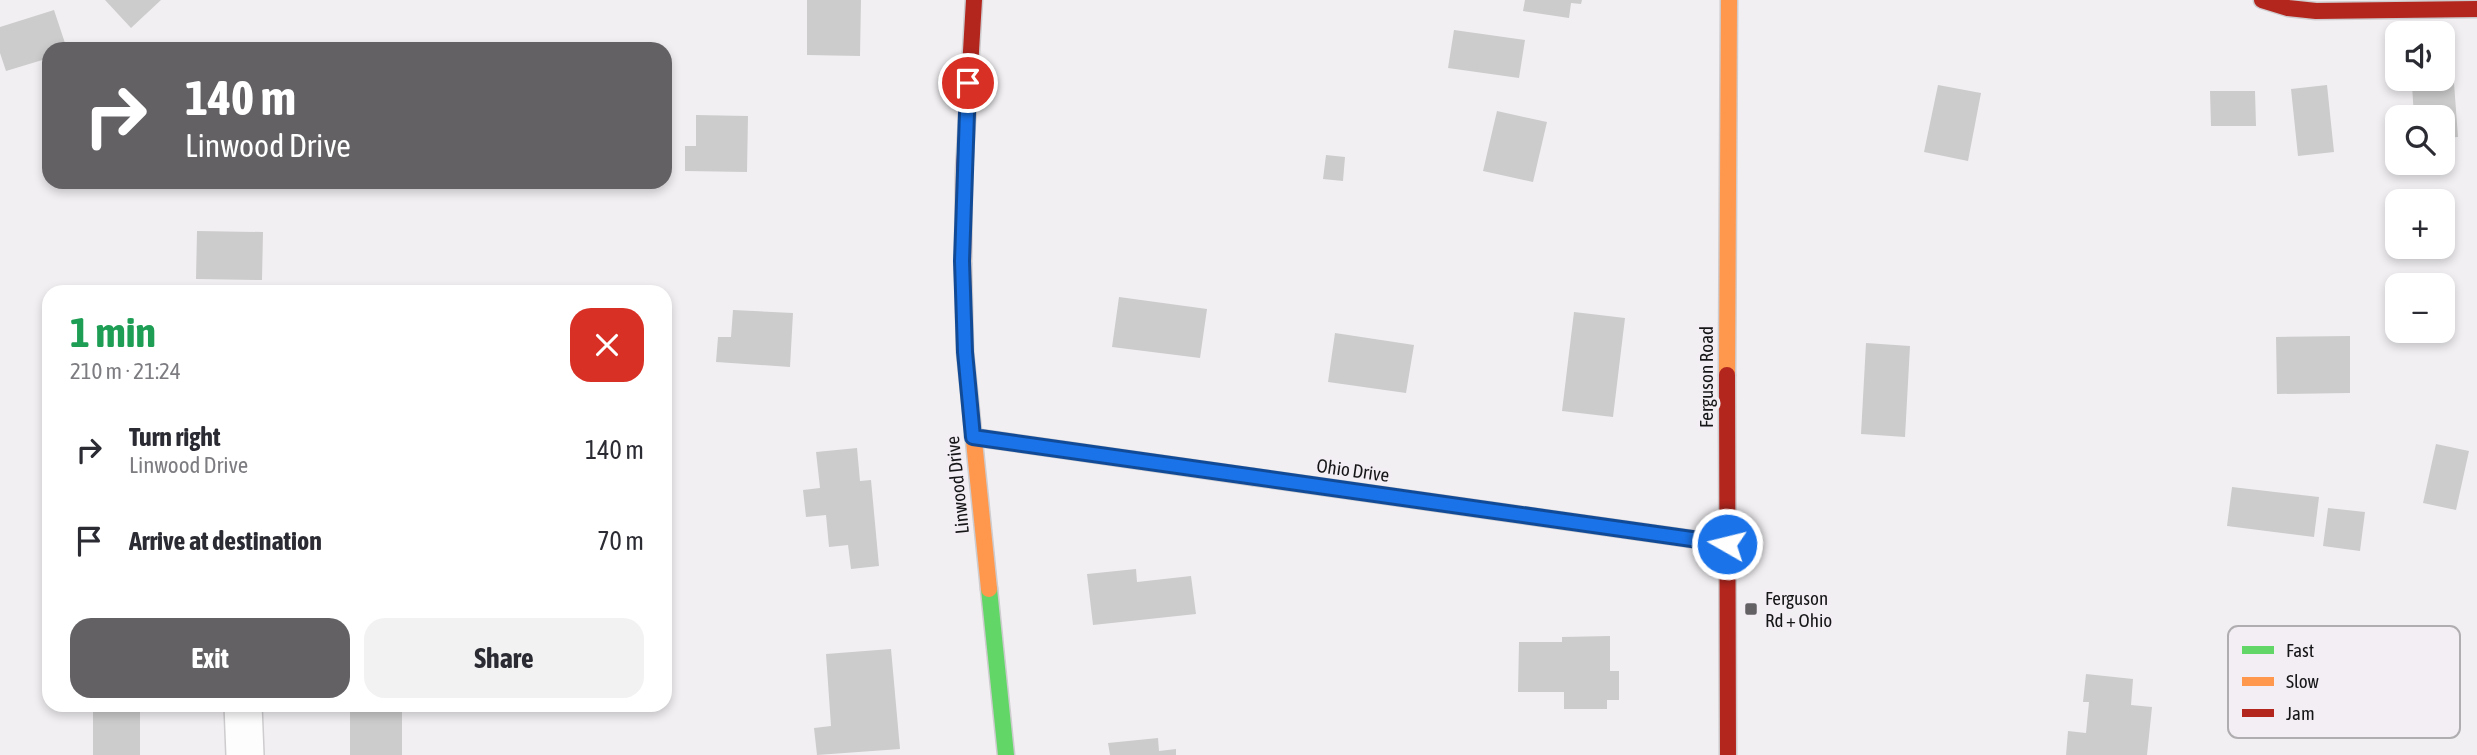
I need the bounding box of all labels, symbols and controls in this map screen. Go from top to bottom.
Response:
map controls [2385,21,2455,343]
button: sound [2385,21,2455,91]
pin [938,53,998,113]
icon: arrive [949,64,987,102]
text: 140 m [185,69,296,125]
icon: right [70,70,161,161]
button: search [2385,105,2455,175]
text: Linwood Drive [185,127,351,164]
button: + [2385,189,2455,259]
button: − [2385,273,2455,343]
text: 1 min [70,308,156,356]
button: close [570,308,644,382]
street label: Ferguson Road [1695,326,1717,428]
text: 210 m · 21:24 [70,358,181,384]
text: Turn right [129,422,220,452]
icon: right [70,431,108,469]
text: 140 m [585,435,644,465]
street label: Linwood Drive [941,435,973,535]
text: Linwood Drive [129,452,248,478]
street label: Ohio Drive [1315,454,1391,486]
position arrow [1690,507,1764,581]
icon: arrive [70,522,108,560]
text: Arrive at destination [129,526,322,556]
text: 70 m [597,526,644,556]
place label: Ferguson Rd + Ohio [1765,587,1832,631]
marker: Ferguson Rd + Ohio [1743,601,1759,617]
button: Exit [70,618,350,698]
button: Share [364,618,644,698]
legend [2228,626,2460,738]
text: Fast [2286,639,2314,661]
text: Slow [2286,670,2320,692]
text: Jam [2286,702,2315,724]

